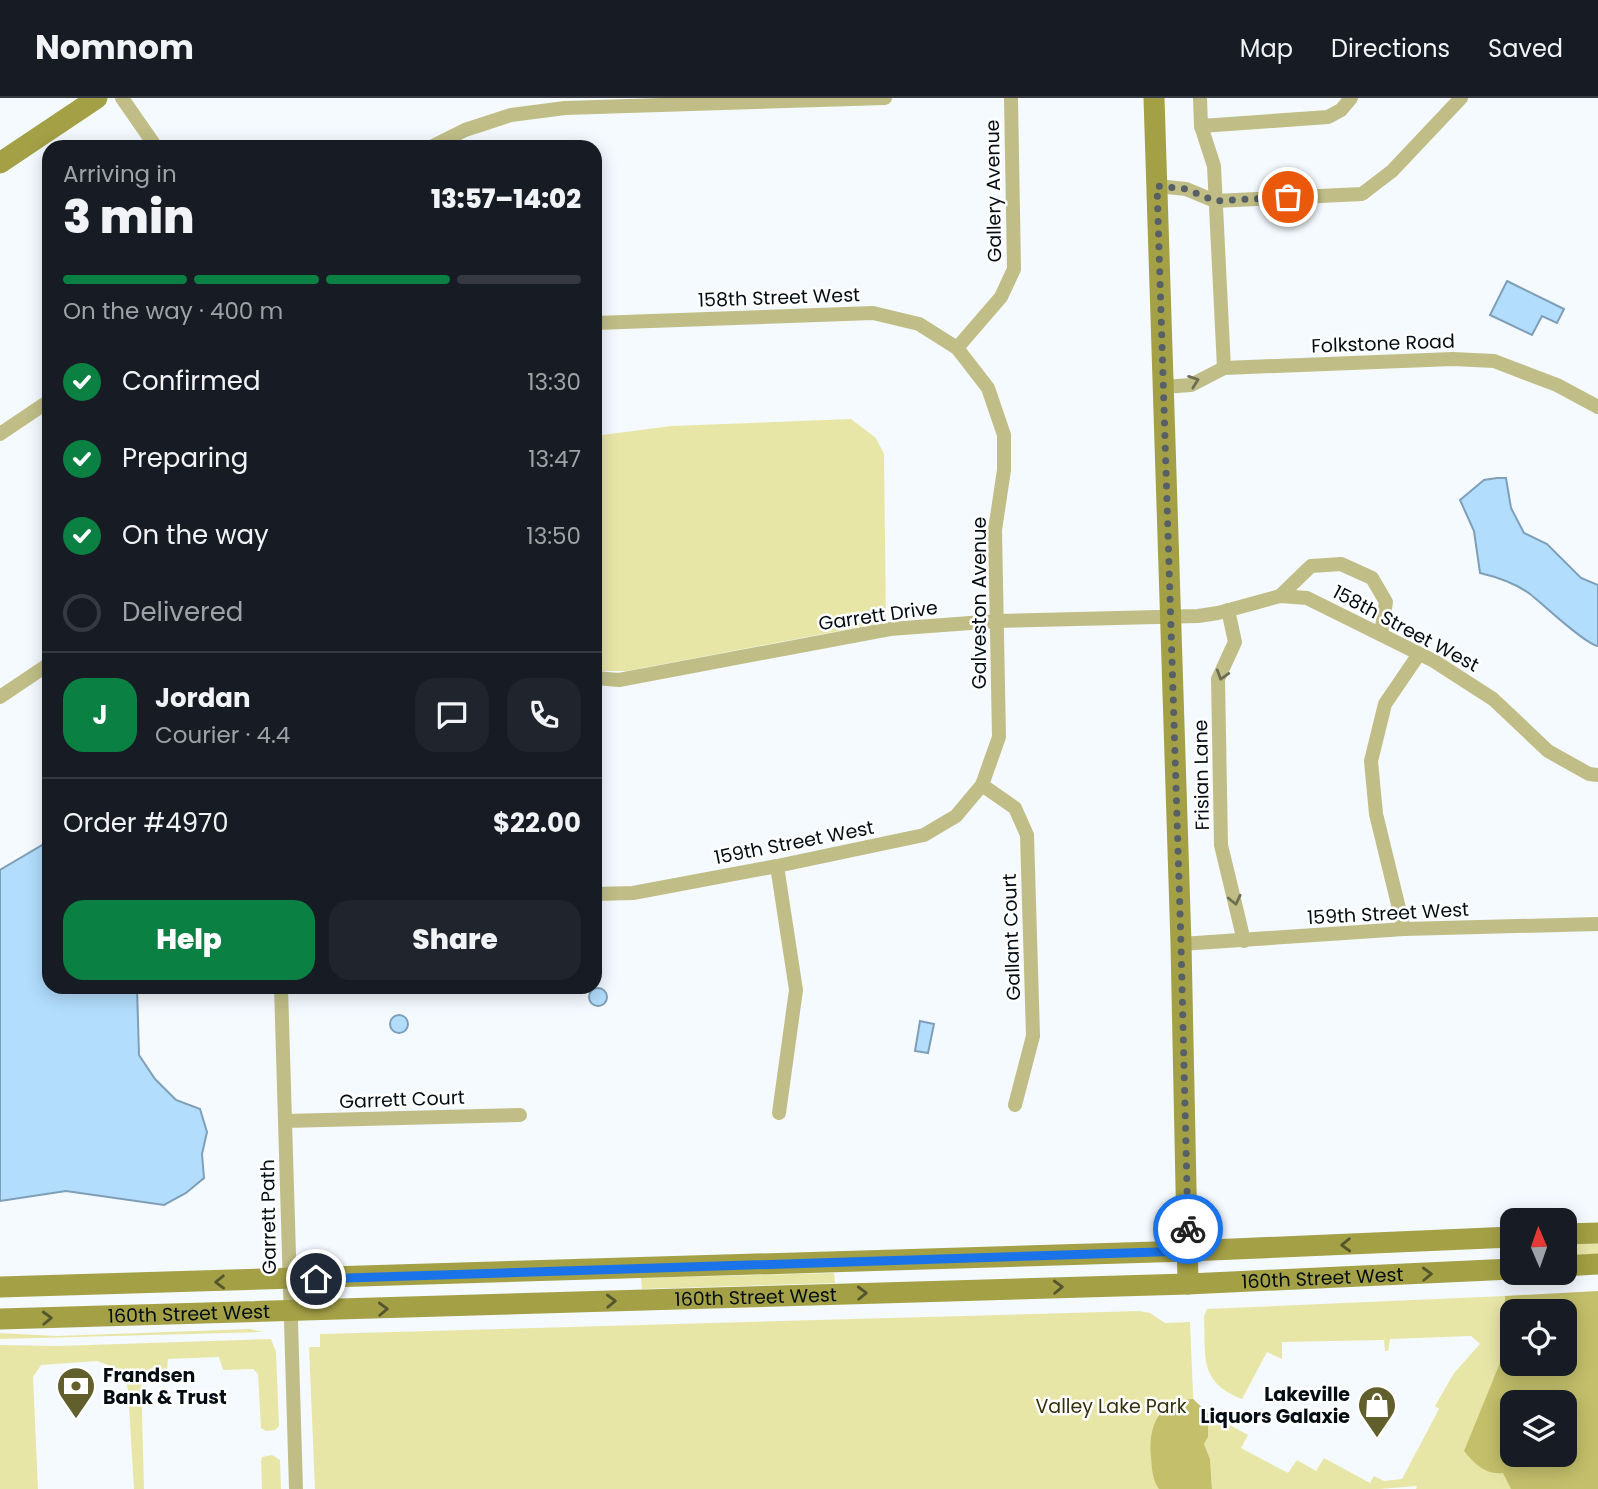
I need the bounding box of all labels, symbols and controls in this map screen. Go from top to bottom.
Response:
text: Nomnom [35,24,194,71]
text: Map [1240,32,1293,65]
text: Directions [1331,32,1450,65]
text: Saved [1488,32,1563,65]
street label: Gallery Avenue [979,119,1008,263]
text: Arriving in [63,158,177,190]
pin [1258,167,1318,227]
icon: bag [1269,178,1307,216]
text: 13:57–14:02 [431,181,581,217]
text: 3 min [63,185,195,249]
street label: 158th Street West [698,281,861,314]
text: On the way · 400 m [63,295,283,327]
street label: Folkstone Road [1311,328,1455,359]
icon: check [63,363,101,401]
text: Confirmed [122,363,260,399]
text: 13:30 [527,366,581,398]
one-way arrow [1188,375,1200,389]
icon: check [63,440,101,478]
text: Preparing [122,440,248,476]
text: 13:47 [528,443,581,475]
icon: check [63,517,101,555]
text: On the way [122,517,269,553]
street label: Galveston Avenue [966,517,993,689]
text: 13:50 [526,520,581,552]
street label: 158th Street West [1328,578,1484,678]
text: Delivered [122,594,243,630]
street label: Garrett Drive [817,594,939,637]
one-way arrow [1215,669,1230,681]
button: chat [415,678,489,752]
button: phone [507,678,581,752]
text: Jordan [155,680,251,716]
text: J [92,697,108,733]
text: Courier · 4.4 [155,719,290,751]
street label: Frisian Lane [1187,719,1216,831]
text: Order #4970 [63,805,229,841]
text: $22.00 [493,805,581,841]
street label: 159th Street West [712,814,876,871]
street label: Gallant Court [996,873,1027,1001]
one-way arrow [1226,894,1241,906]
street label: 159th Street West [1306,896,1470,931]
button: Help [63,900,315,980]
button: Share [329,900,581,980]
street label: Garrett Court [339,1084,465,1115]
street label: Garrett Path [254,1159,283,1275]
courier [1153,1194,1223,1264]
north arrow [1500,1208,1577,1284]
map controls [1500,1208,1577,1467]
icon: bike [1169,1210,1207,1248]
one-way arrow [1340,1238,1351,1253]
pin [286,1249,346,1309]
icon: home [297,1260,335,1298]
street label: 160th Street West [1241,1261,1404,1296]
one-way arrow [1422,1266,1433,1281]
one-way arrow [215,1274,226,1289]
one-way arrow [1053,1280,1064,1295]
street label: 160th Street West [674,1281,837,1313]
one-way arrow [857,1286,868,1301]
one-way arrow [605,1294,616,1309]
street label: 160th Street West [107,1298,270,1330]
button: locate [1500,1299,1577,1376]
one-way arrow [378,1301,389,1316]
one-way arrow [42,1310,53,1326]
place label: Frandsen Bank & Trust [103,1362,227,1411]
bank icon: Frandsen Bank & Trust [55,1365,97,1420]
place label: Lakeville Liquors Galaxie [1200,1381,1350,1430]
shop icon: Lakeville Liquors Galaxie [1356,1384,1398,1439]
button: layers [1500,1390,1577,1467]
park label: Valley Lake Park [1036,1393,1187,1420]

